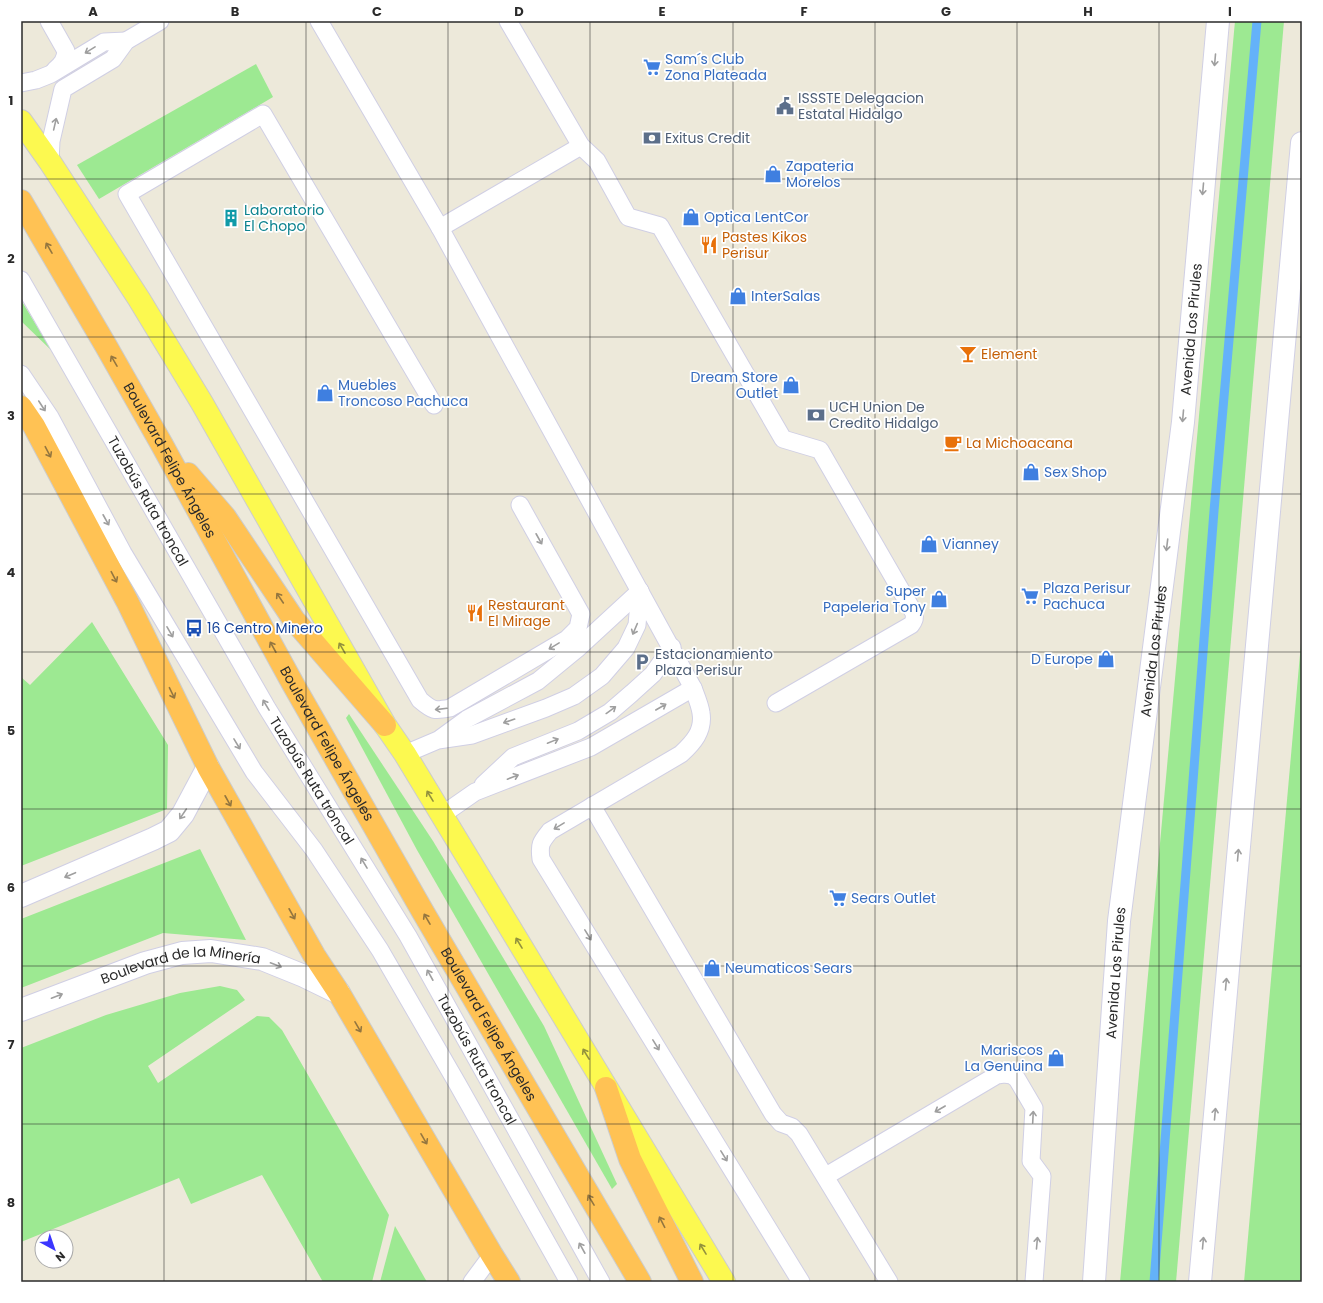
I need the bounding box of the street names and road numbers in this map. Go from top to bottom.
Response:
street label: Avenida Los Pirules [1175,262,1207,396]
street label: Boulevard Felipe Ángeles [119,379,221,542]
street label: Tuzobús Ruta troncal [103,432,193,570]
street label: Avenida Los Pirules [1135,584,1172,718]
street label: Boulevard Felipe Ángeles [275,663,379,825]
street label: Tuzobús Ruta troncal [265,713,359,848]
street label: Avenida Los Pirules [1101,906,1131,1039]
street label: Boulevard de la Minería [98,941,262,989]
street label: Boulevard Felipe Ángeles [436,944,542,1105]
street label: Tuzobús Ruta troncal [432,990,521,1128]

